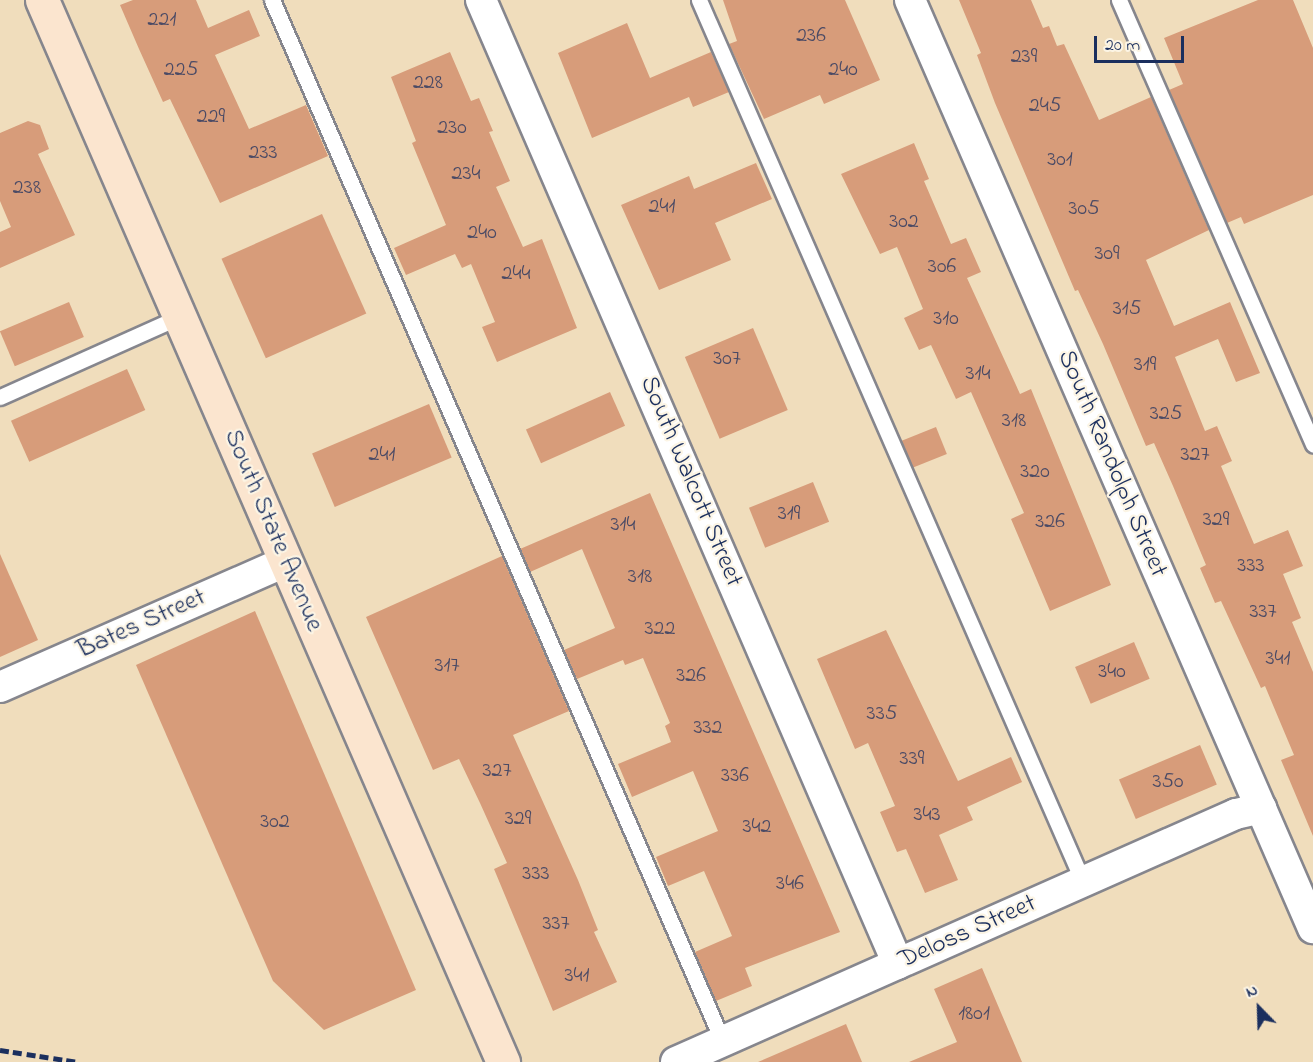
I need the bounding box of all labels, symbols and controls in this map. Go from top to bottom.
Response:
house number: 221 [148,8,176,34]
house number: 236 [796,24,826,50]
scale bar [1097,24,1187,62]
text: 20 m [1105,33,1140,59]
house number: 239 [1011,45,1037,71]
house number: 225 [164,58,198,84]
house number: 240 [828,58,858,84]
house number: 228 [413,71,443,97]
house number: 245 [1029,94,1061,120]
house number: 229 [197,105,225,131]
house number: 230 [437,116,467,142]
house number: 233 [248,141,278,167]
house number: 301 [1047,148,1073,174]
house number: 234 [451,162,481,188]
house number: 238 [13,176,41,202]
house number: 241 [649,195,675,221]
house number: 305 [1068,197,1100,223]
house number: 302 [889,210,919,236]
house number: 240 [467,221,497,247]
house number: 309 [1094,242,1120,268]
house number: 306 [928,255,956,281]
house number: 244 [501,262,531,288]
house number: 315 [1113,297,1141,323]
house number: 310 [933,307,959,333]
street label: South Randolph Street [1049,346,1173,582]
house number: 307 [713,347,741,373]
house number: 319 [1134,353,1156,379]
house number: 314 [965,362,991,388]
street label: South Walcott Street [632,372,748,592]
house number: 325 [1150,402,1182,428]
house number: 318 [1002,409,1026,435]
street label: South State Avenue [215,425,329,637]
house number: 241 [369,443,395,469]
house number: 327 [1180,443,1210,469]
house number: 320 [1020,460,1050,486]
house number: 319 [778,502,800,528]
house number: 329 [1203,508,1229,534]
house number: 326 [1035,510,1065,536]
house number: 314 [610,513,636,539]
house number: 333 [1237,554,1265,580]
house number: 318 [628,565,652,591]
street label: Bates Street [73,583,211,667]
house number: 337 [1249,600,1277,626]
house number: 322 [645,617,675,643]
house number: 341 [1265,647,1291,673]
house number: 317 [434,654,460,680]
house number: 340 [1098,660,1126,686]
house number: 326 [676,664,706,690]
house number: 335 [867,702,897,728]
house number: 332 [693,716,723,742]
house number: 339 [900,747,924,773]
house number: 327 [482,759,512,785]
house number: 336 [721,764,749,790]
house number: 350 [1152,770,1184,796]
house number: 343 [913,803,941,829]
house number: 329 [505,807,531,833]
house number: 302 [260,810,290,836]
house number: 342 [742,815,772,841]
house number: 333 [522,862,550,888]
house number: 346 [776,872,804,898]
street label: Deloss Street [894,889,1042,977]
house number: 337 [542,912,570,938]
house number: 341 [564,964,590,990]
north arrow [1229,978,1289,1038]
text: N [1242,978,1262,1005]
house number: 1801 [958,1002,990,1028]

